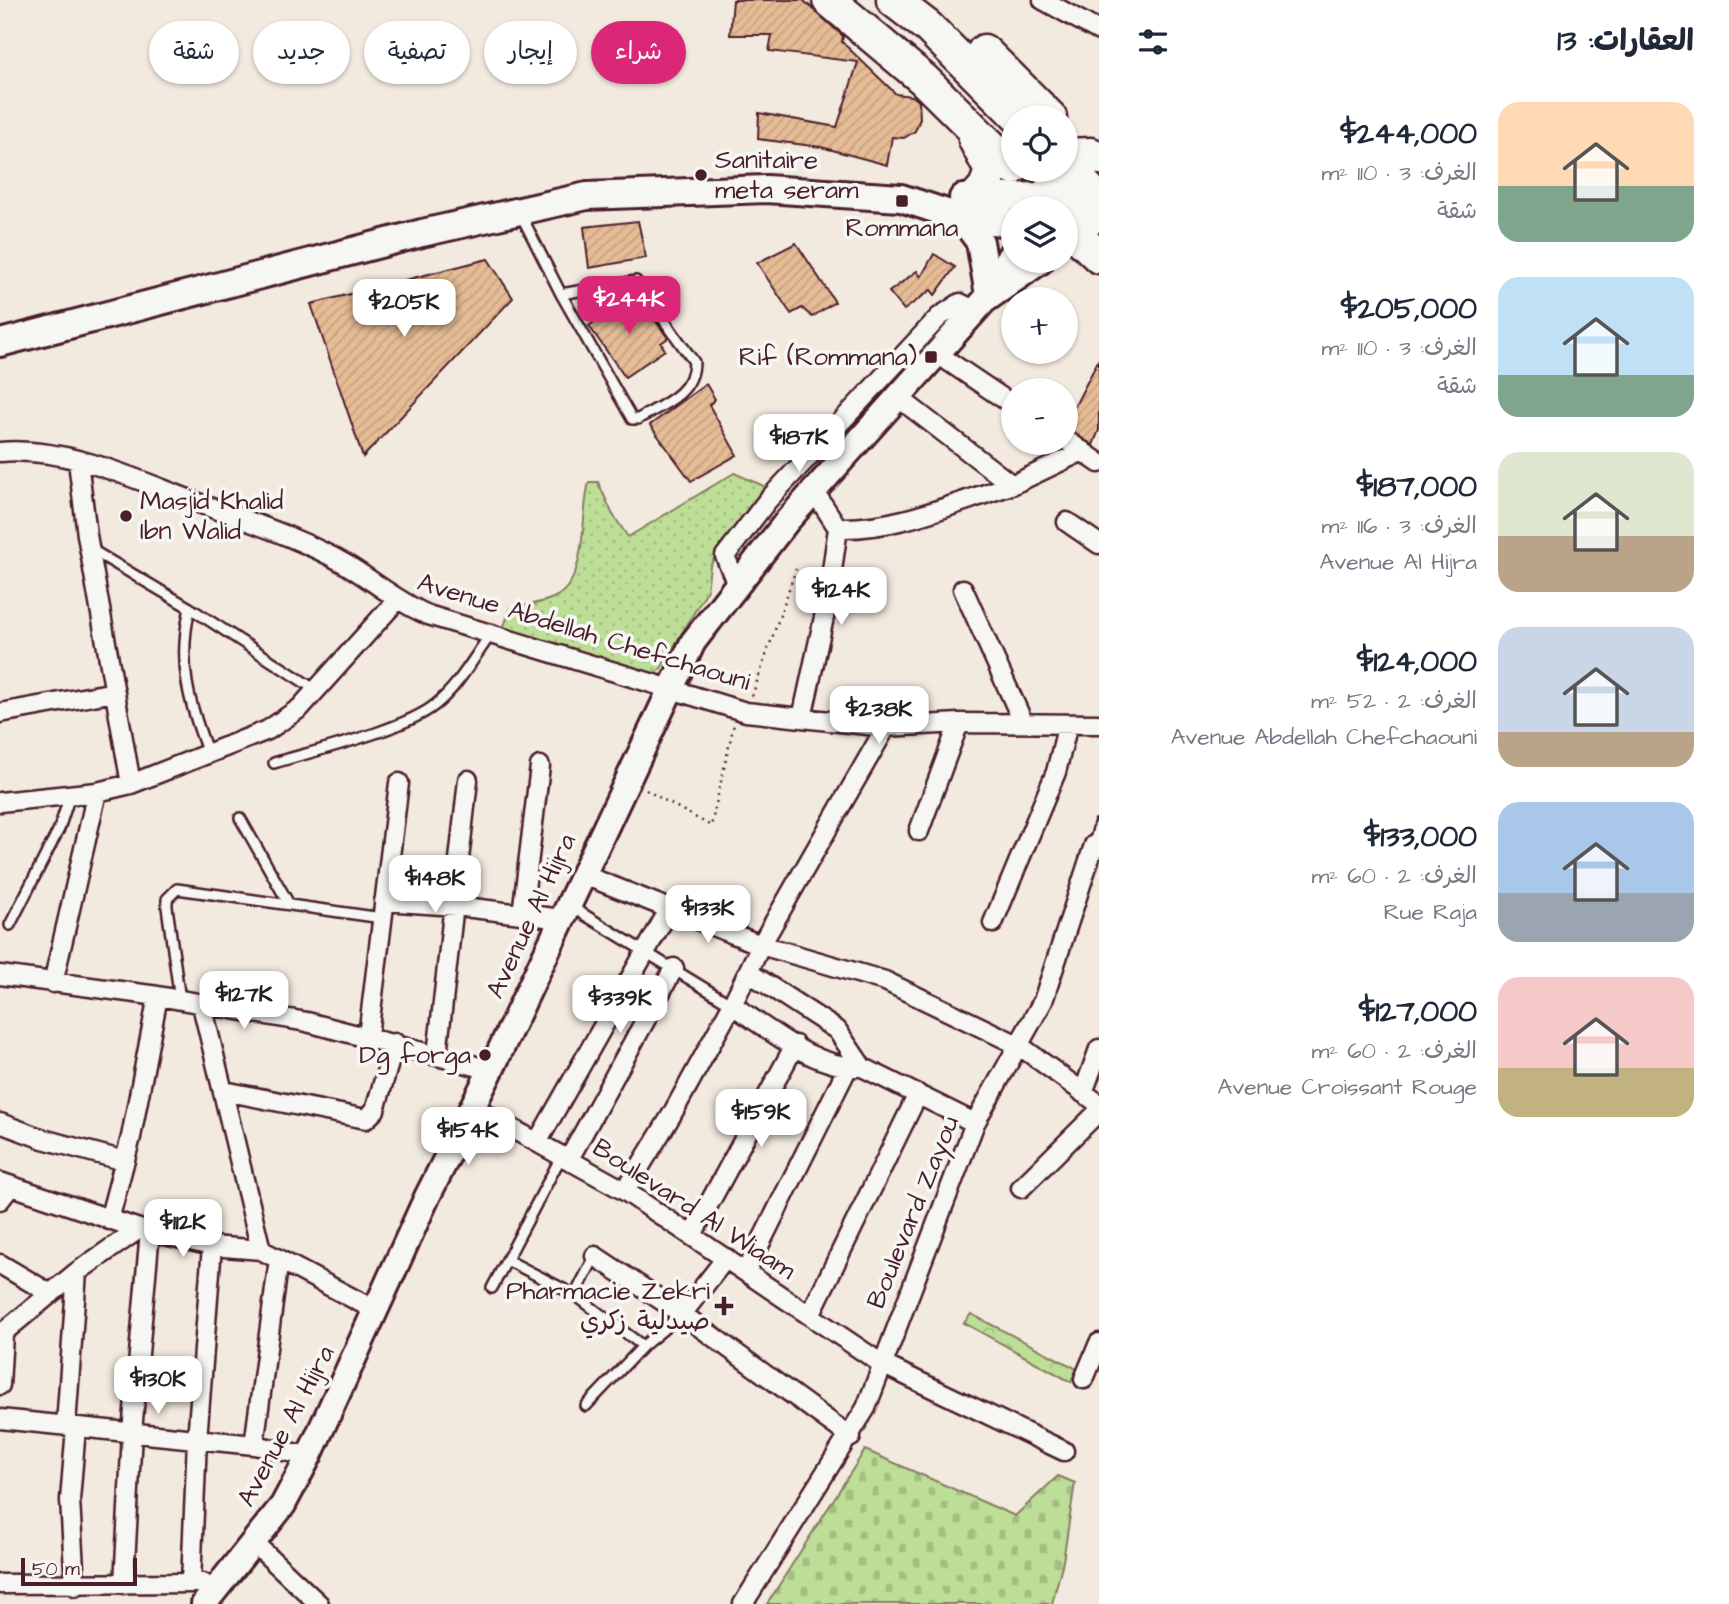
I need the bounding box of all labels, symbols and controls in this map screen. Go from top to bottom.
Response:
text: العقارات: 13 [1557,20,1694,62]
chip: شقة [149,21,239,84]
chip: جديد [253,21,350,84]
chip: تصفية [364,21,470,84]
chip: إيجار [484,21,577,84]
chip: شراء [591,21,686,84]
icon: filters [1134,23,1172,61]
map controls [1001,105,1078,455]
button: locate [1001,105,1078,182]
text: $244,000 [1340,113,1477,155]
icon: home [1554,130,1638,214]
place label: Sanitaire meta seram [715,142,859,208]
text: الغرف: 3 · 110 m² [1321,157,1477,189]
marker: Sanitaire meta seram [693,167,709,183]
marker: Rommana [894,193,910,209]
text: شقة [1437,195,1477,227]
button: layers [1001,196,1078,273]
place label: Rommana [845,210,959,246]
pin: $244K [580,276,678,336]
pin: $205K [355,280,453,339]
text: $244K [593,283,665,315]
text: $205K [369,286,439,318]
button: + [1001,287,1078,364]
text: $205,000 [1341,288,1477,330]
icon: home [1554,305,1638,389]
text: الغرف: 3 · 110 m² [1321,332,1477,364]
place label: Rif (Rommana) [739,339,917,375]
marker: Rif (Rommana) [923,349,939,365]
text: شقة [1437,370,1477,402]
button: − [1001,378,1078,455]
pin: $187K [750,414,848,474]
text: $187K [770,421,828,453]
text: $187,000 [1356,466,1477,508]
icon: home [1554,480,1638,564]
place label: Masjid Khalid Ibn Walid [140,483,283,549]
marker: Masjid Khalid Ibn Walid [118,508,134,524]
text: الغرف: 3 · 116 m² [1321,510,1477,542]
text: Avenue Al Hijra [1320,546,1477,578]
street label: Avenue Abdellah Chefchaouni [413,564,755,700]
pin: $124K [792,568,890,627]
text: $124K [812,574,870,606]
text: $124,000 [1357,641,1477,683]
icon: home [1554,655,1638,739]
text: الغرف: 2 · 52 m² [1311,685,1477,717]
pin: $238K [830,686,928,746]
text: $238K [846,693,912,725]
text: Avenue Abdellah Chefchaouni [1171,721,1477,753]
text: $133,000 [1364,816,1477,858]
street label: Avenue Al Hijra [477,828,585,1004]
icon: home [1554,830,1638,914]
pin: $148K [386,856,484,915]
text: الغرف: 2 · 60 m² [1311,860,1477,892]
text: $148K [405,862,465,894]
pin: $133K [659,886,757,945]
text: $133K [681,892,735,924]
text: Rue Raja [1383,896,1477,928]
pin: $127K [195,972,293,1031]
pin: $339K [571,976,669,1035]
text: $127K [216,978,272,1010]
text: $339K [588,982,652,1014]
text: $127,000 [1359,991,1477,1033]
icon: home [1554,1005,1638,1089]
text: الغرف: 2 · 60 m² [1311,1035,1477,1067]
place label: Dg forga [359,1037,471,1075]
marker: Dg forga [477,1047,493,1063]
text: Avenue Croissant Rouge [1218,1071,1477,1103]
pin: $159K [712,1090,810,1149]
text: $159K [731,1096,791,1128]
pin: $154K [419,1108,517,1167]
street label: Boulevard Zayou [858,1110,970,1315]
text: $154K [437,1114,499,1146]
street label: Boulevard Al Wiaam [585,1130,803,1289]
pin: $112K [134,1200,232,1259]
text: $112K [160,1206,206,1238]
place label: Pharmacie Zekri صيدلية زكري [506,1273,710,1339]
marker: Pharmacie Zekri صيدلية زكري [716,1298,732,1314]
street label: Avenue Al Hijra [228,1339,344,1513]
pin: $130K [109,1356,207,1416]
text: $130K [130,1363,186,1395]
scale bar [21,1555,136,1587]
text: 50 m [32,1556,80,1583]

